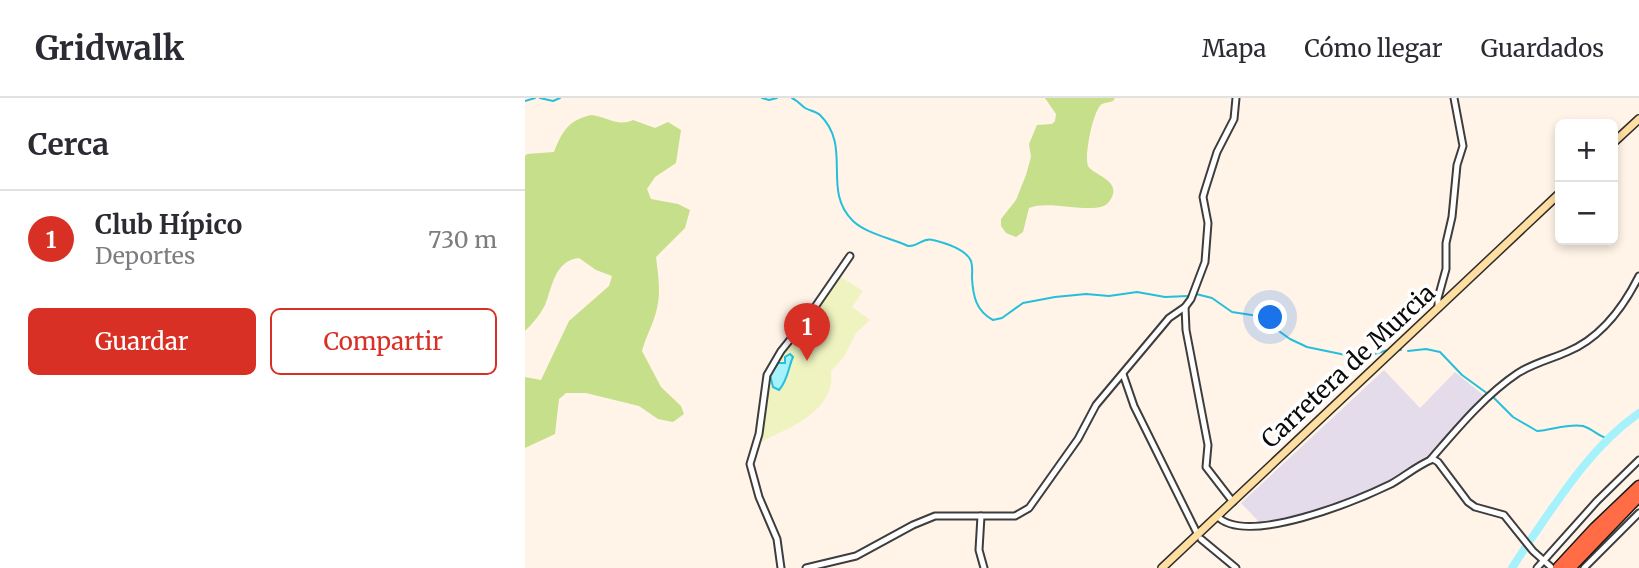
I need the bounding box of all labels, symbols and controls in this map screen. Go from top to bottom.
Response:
text: Gridwalk [35,28,184,69]
text: Mapa [1202,33,1266,64]
text: Cómo llegar [1304,33,1443,64]
text: Guardados [1481,33,1604,64]
map controls [1555,119,1618,245]
button: + [1555,119,1618,182]
text: Cerca [28,125,109,163]
button: − [1555,182,1618,245]
text: Club Hípico [95,208,242,241]
text: 1 [46,225,56,254]
text: 730 m [428,225,497,254]
text: Deportes [95,241,195,270]
street label: Carretera de Murcia [1255,277,1442,455]
your location [1253,300,1287,334]
pin: 1 [784,303,830,361]
button: Guardar [28,308,256,375]
button: Compartir [270,308,497,375]

